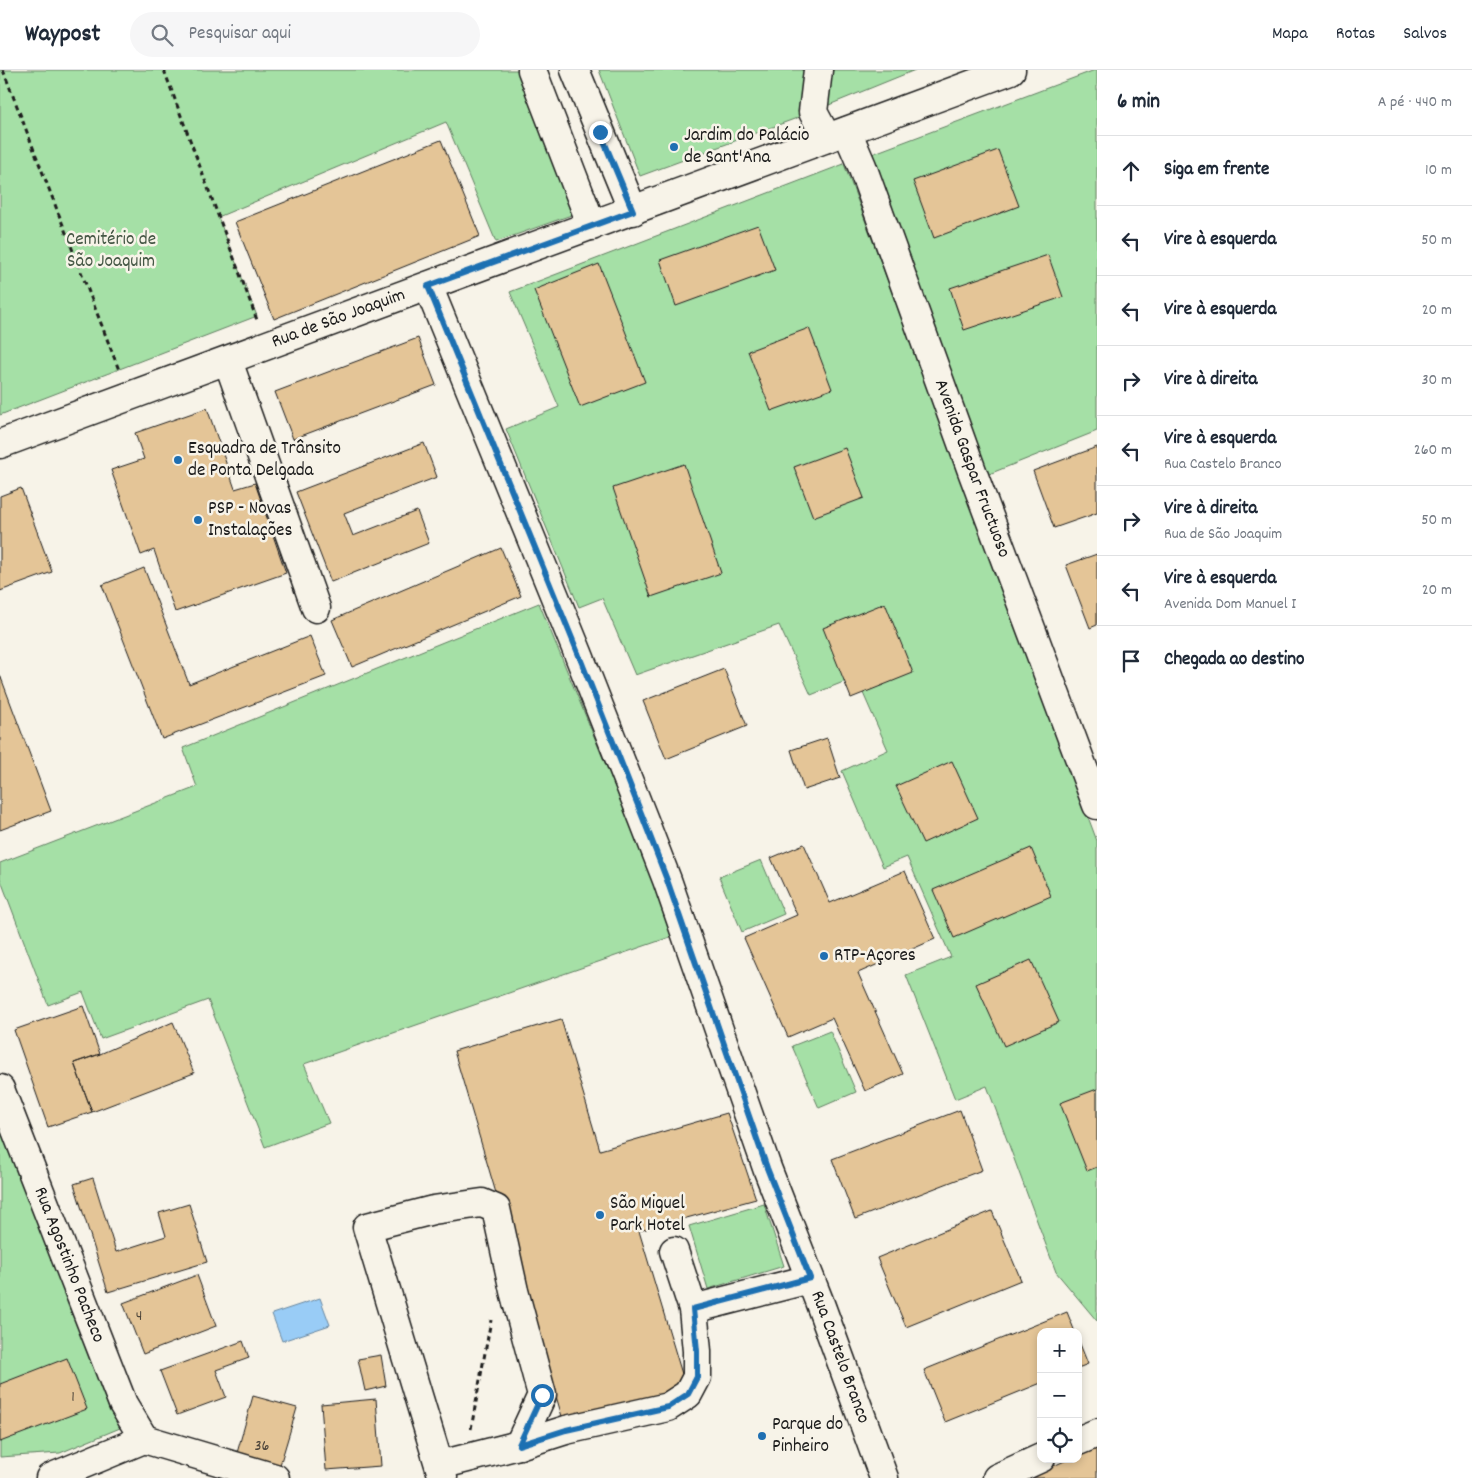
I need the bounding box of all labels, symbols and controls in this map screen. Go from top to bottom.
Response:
search box [130,12,480,57]
text: Waypost [25,18,100,52]
icon: search [148,21,176,49]
text: Pesquisar aqui [188,21,291,48]
text: Mapa [1272,22,1308,47]
text: Rotas [1336,22,1375,47]
text: Salvos [1403,22,1447,47]
text: 6 min [1117,88,1160,118]
text: A pé · 440 m [1378,91,1452,114]
route end [589,121,612,144]
place label: Jardim do Palácio de Sant'Ana [684,123,810,172]
marker: Jardim do Palácio de Sant'Ana [668,141,680,153]
icon: ahead [1117,157,1145,185]
text: Siga em frente [1164,157,1269,184]
text: 10 m [1425,159,1452,182]
park label: Cemitério de São Joaquim [66,227,156,276]
icon: left [1117,227,1145,255]
text: Vire à esquerda [1164,227,1276,254]
text: 50 m [1421,229,1452,252]
street label: Rua de São Joaquim [268,282,409,356]
icon: left [1117,297,1145,325]
text: Vire à esquerda [1164,297,1276,324]
text: 20 m [1422,299,1452,322]
icon: right [1117,367,1145,395]
text: Vire à direita [1164,367,1257,394]
text: 30 m [1422,369,1452,392]
street label: Avenida Gaspar Fructuoso [927,376,1017,562]
text: Vire à esquerda [1164,426,1276,453]
place label: Esquadra de Trânsito de Ponta Delgada [188,436,341,485]
icon: left [1117,437,1145,465]
text: 260 m [1414,439,1452,462]
text: Rua Castelo Branco [1164,453,1282,476]
marker: Esquadra de Trânsito de Ponta Delgada [172,454,184,466]
place label: PSP - Novas Instalações [208,496,292,545]
text: Vire à direita [1164,496,1257,523]
icon: right [1117,507,1145,535]
text: 50 m [1421,509,1452,532]
marker: PSP - Novas Instalações [192,514,204,526]
text: Rua de São Joaquim [1164,523,1282,546]
text: Vire à esquerda [1164,566,1276,593]
icon: left [1117,577,1145,605]
text: 20 m [1422,579,1452,602]
text: Avenida Dom Manuel I [1164,593,1296,616]
icon: arrive [1117,647,1145,675]
text: Chegada ao destino [1164,647,1305,674]
place label: RTP-Açores [834,943,916,970]
marker: RTP-Açores [818,950,830,962]
street label: Rua Agostinho Pacheco [26,1183,111,1347]
place label: São Miguel Park Hotel [610,1191,685,1240]
marker: São Miguel Park Hotel [594,1209,606,1221]
street label: Rua Castelo Branco [803,1287,876,1428]
house number: 4 [136,1305,142,1328]
map controls [1037,1328,1082,1463]
button: + [1037,1328,1082,1373]
button: − [1037,1373,1082,1418]
route start [531,1384,554,1407]
house number: 1 [71,1386,75,1409]
place label: Parque do Pinheiro [772,1412,843,1461]
button: locate [1037,1418,1082,1463]
marker: Parque do Pinheiro [756,1430,768,1442]
house number: 36 [255,1435,270,1458]

